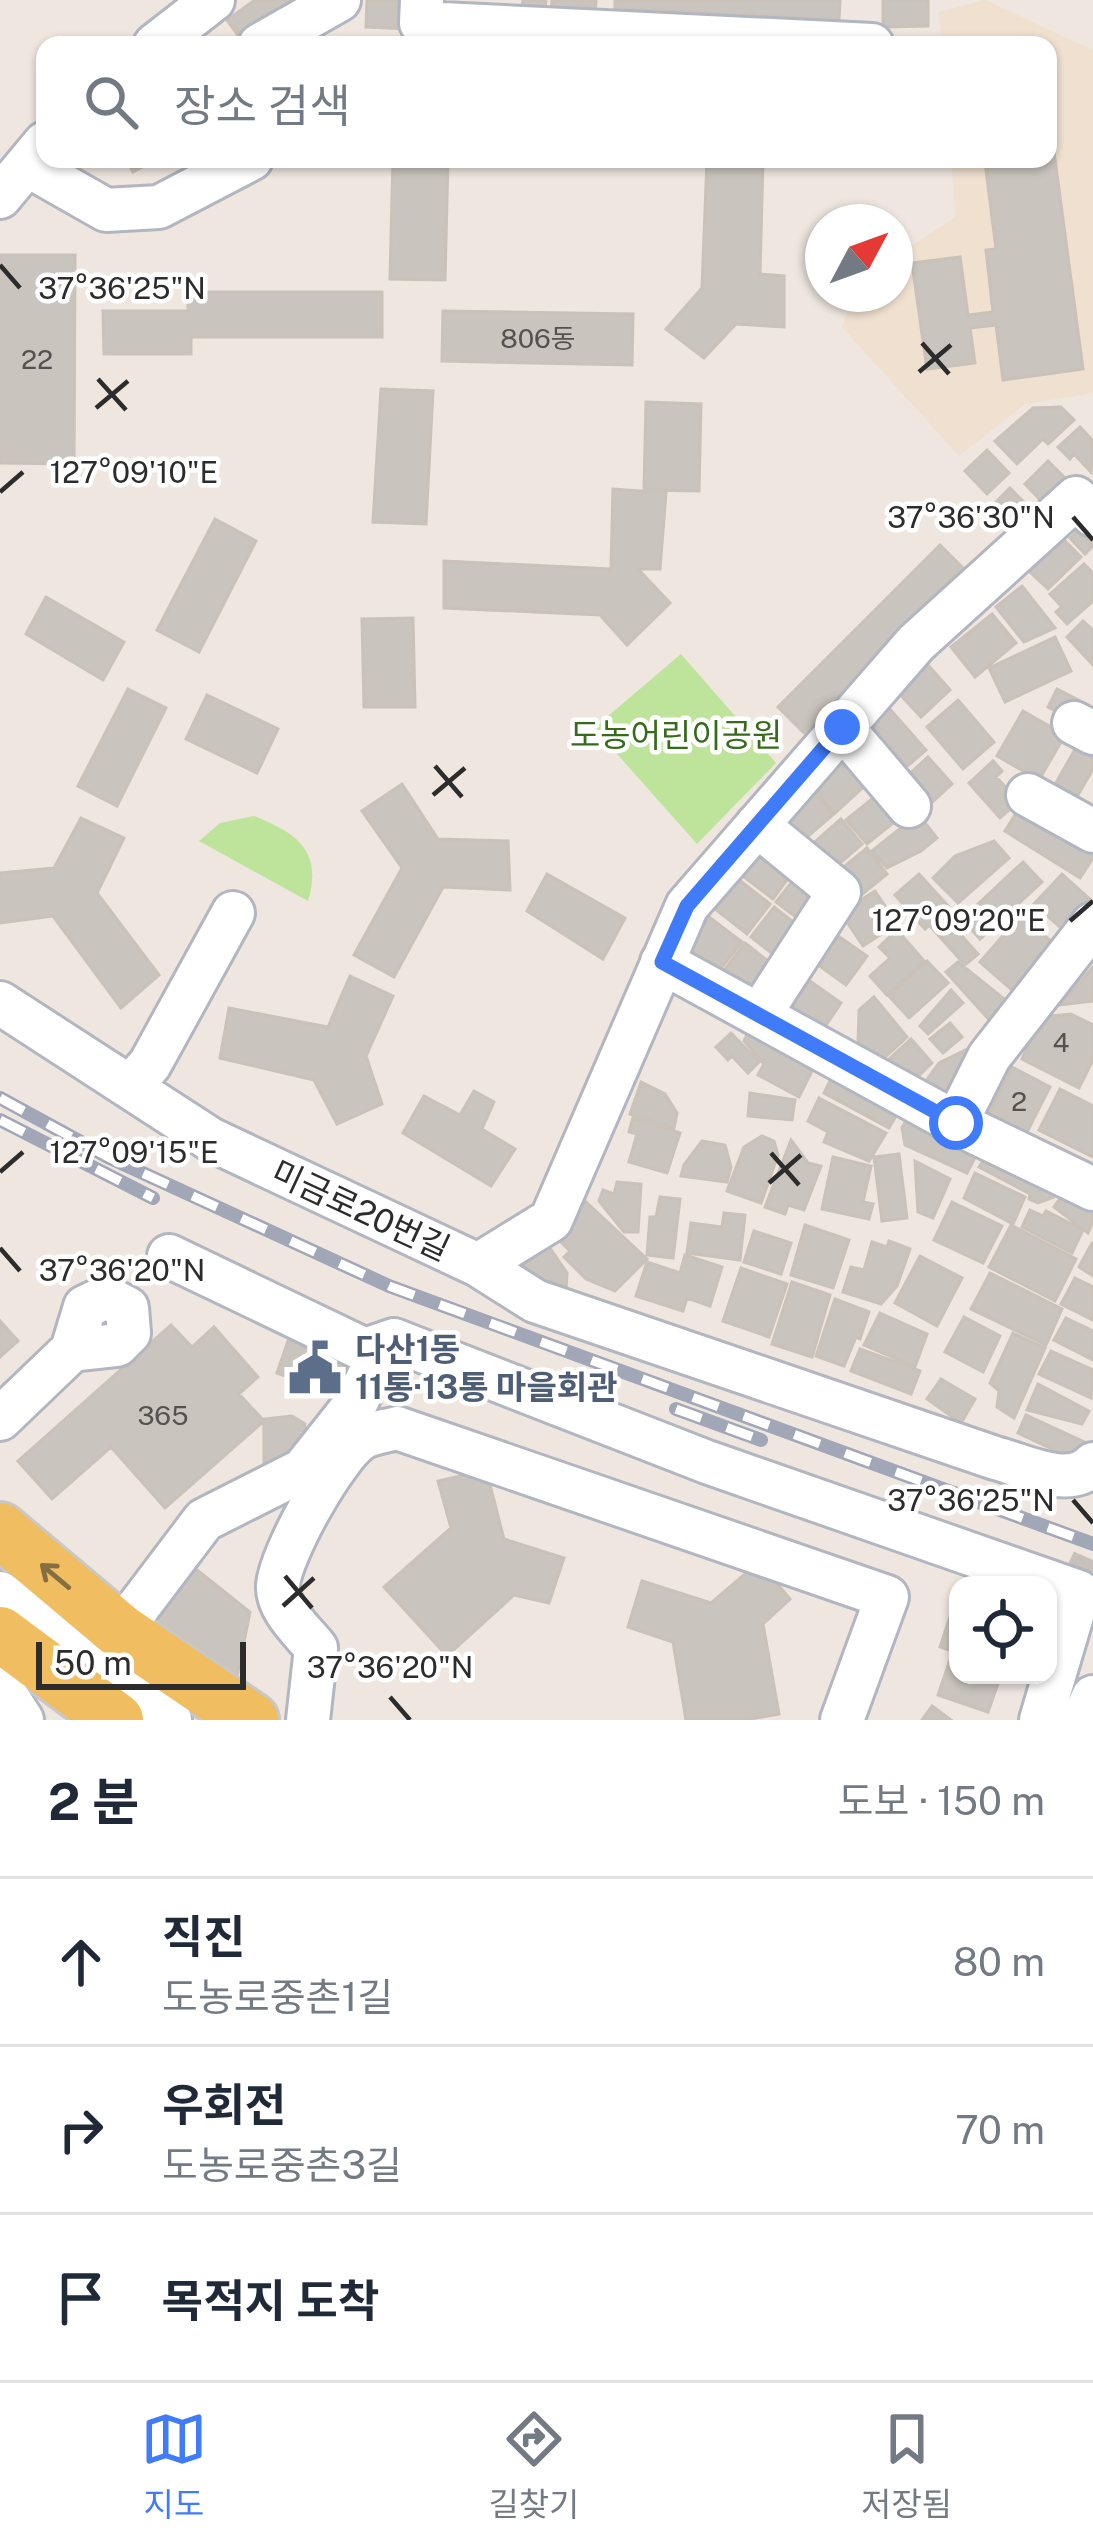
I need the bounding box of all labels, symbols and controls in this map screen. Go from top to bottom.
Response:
search box [36,36,1057,168]
icon: search [78,69,144,135]
text: 장소 검색 [174,79,351,132]
north arrow [805,204,913,312]
text: 37°36'25"N [38,270,206,306]
house number: 806동 [500,322,576,354]
house number: 22 [21,343,53,375]
text: 127°09'10"E [50,454,218,490]
text: 37°36'30"N [887,499,1055,535]
route end [815,700,869,754]
park label: 도농어린이공원 [570,716,782,754]
text: 127°09'20"E [872,902,1046,938]
house number: 4 [1053,1026,1070,1058]
house number: 2 [1011,1085,1027,1117]
route start [929,1096,983,1150]
text: 127°09'15"E [49,1134,219,1170]
street label: 미금로20번길 [266,1152,456,1268]
text: 37°36'20"N [39,1252,205,1288]
place label: 다산1동 11통·13통 마을회관 [355,1330,617,1406]
public building icon: 다산1동 11통·13통 마을회관 [286,1339,344,1397]
house number: 365 [138,1399,188,1431]
text: 37°36'25"N [887,1482,1055,1518]
one-way arrow [40,1563,71,1591]
map controls [949,1576,1057,1684]
button: locate [949,1576,1057,1684]
scale bar [36,1636,246,1689]
text: 50 m [54,1644,132,1682]
text: 37°36'20"N [307,1649,473,1685]
text: 2 분 [48,1772,139,1831]
text: 도보 · 150 m [838,1778,1045,1824]
text: 직진 [162,1910,245,1963]
icon: ahead [48,1929,114,1995]
text: 80 m [953,1939,1045,1985]
text: 도농로중촌1길 [162,1974,393,2020]
text: 우회전 [162,2078,286,2131]
icon: right [48,2097,114,2163]
text: 70 m [955,2107,1045,2153]
text: 도농로중촌3길 [162,2142,402,2188]
icon: arrive [48,2265,114,2331]
text: 목적지 도착 [162,2274,379,2327]
tab: 지도 [141,2406,207,2526]
tab: 길찾기 [488,2406,579,2526]
tab: 저장됨 [861,2406,952,2526]

